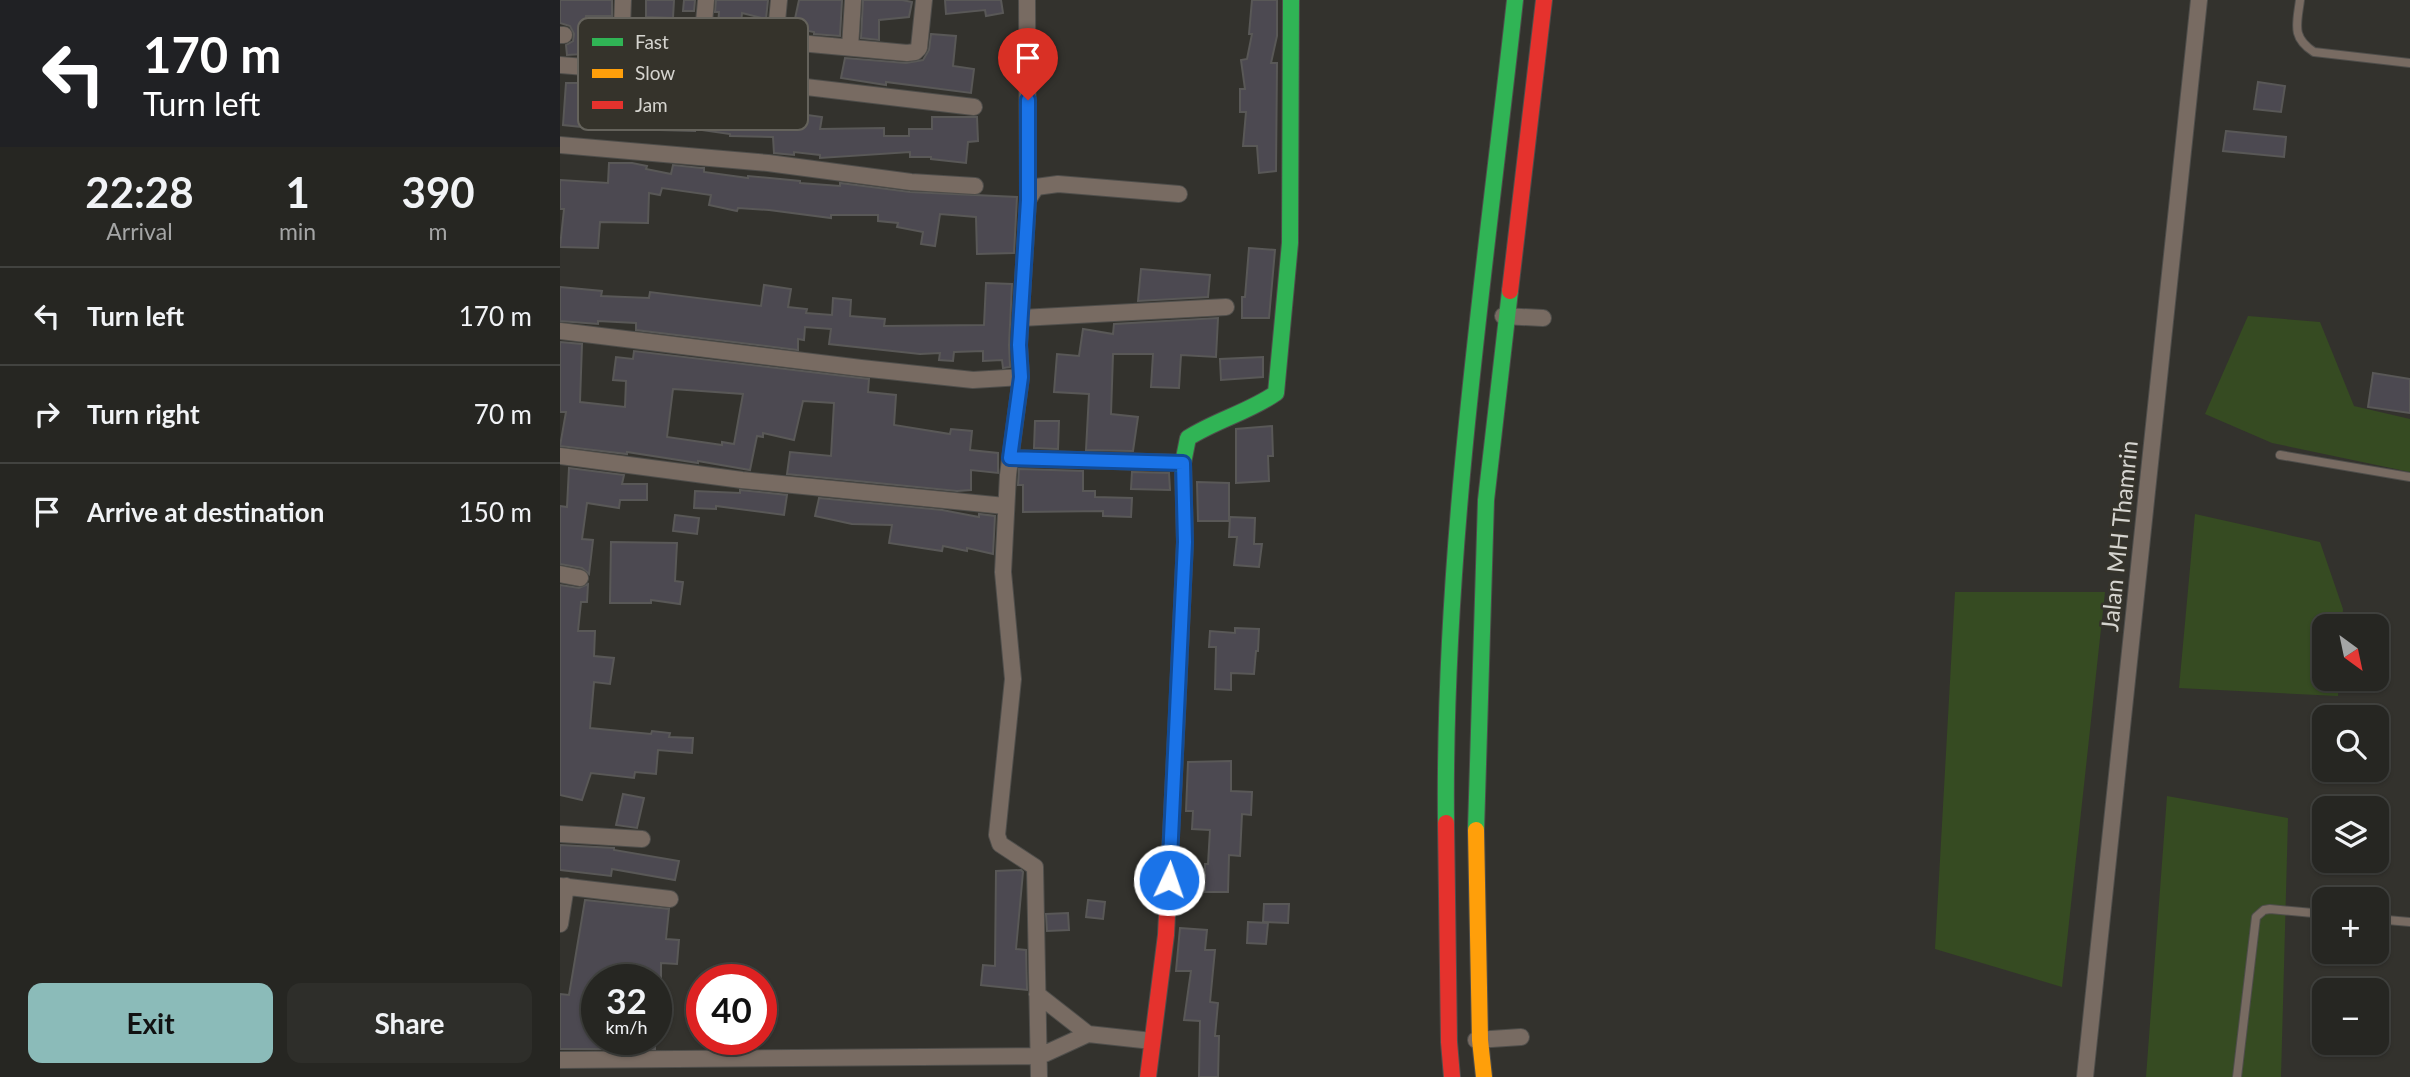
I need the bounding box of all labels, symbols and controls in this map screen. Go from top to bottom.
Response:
legend [578,18,808,130]
text: 170 m [143,25,281,83]
icon: left [28,28,119,119]
pin [998,28,1058,100]
text: Fast [635,30,669,53]
icon: arrive [1009,39,1047,77]
text: Slow [635,61,675,84]
text: Turn left [143,84,260,123]
text: Jam [635,93,668,116]
text: 22:28 [85,167,194,217]
text: 1 [285,167,310,217]
text: 390 [402,167,475,217]
text: Arrival [106,217,173,245]
text: min [279,217,316,245]
text: m [429,217,448,245]
icon: left [28,297,66,335]
text: Turn left [87,300,184,332]
text: 170 m [459,300,532,332]
icon: right [28,395,66,433]
text: Turn right [87,398,200,430]
text: 70 m [474,398,532,430]
street label: Jalan MH Thamrin [2094,439,2143,633]
icon: arrive [28,493,66,531]
text: Arrive at destination [87,496,324,528]
text: 150 m [459,496,532,528]
north arrow [2312,614,2389,691]
map controls [2312,614,2389,1055]
button: search [2312,705,2389,782]
button: layers [2312,796,2389,873]
position arrow [1132,843,1206,917]
button: + [2312,887,2389,964]
speed limit sign: 40 [686,964,777,1055]
button: − [2312,978,2389,1055]
text: 32 [606,979,647,1021]
button: Exit [28,983,273,1063]
button: Share [287,983,532,1063]
text: km/h [605,1016,648,1038]

